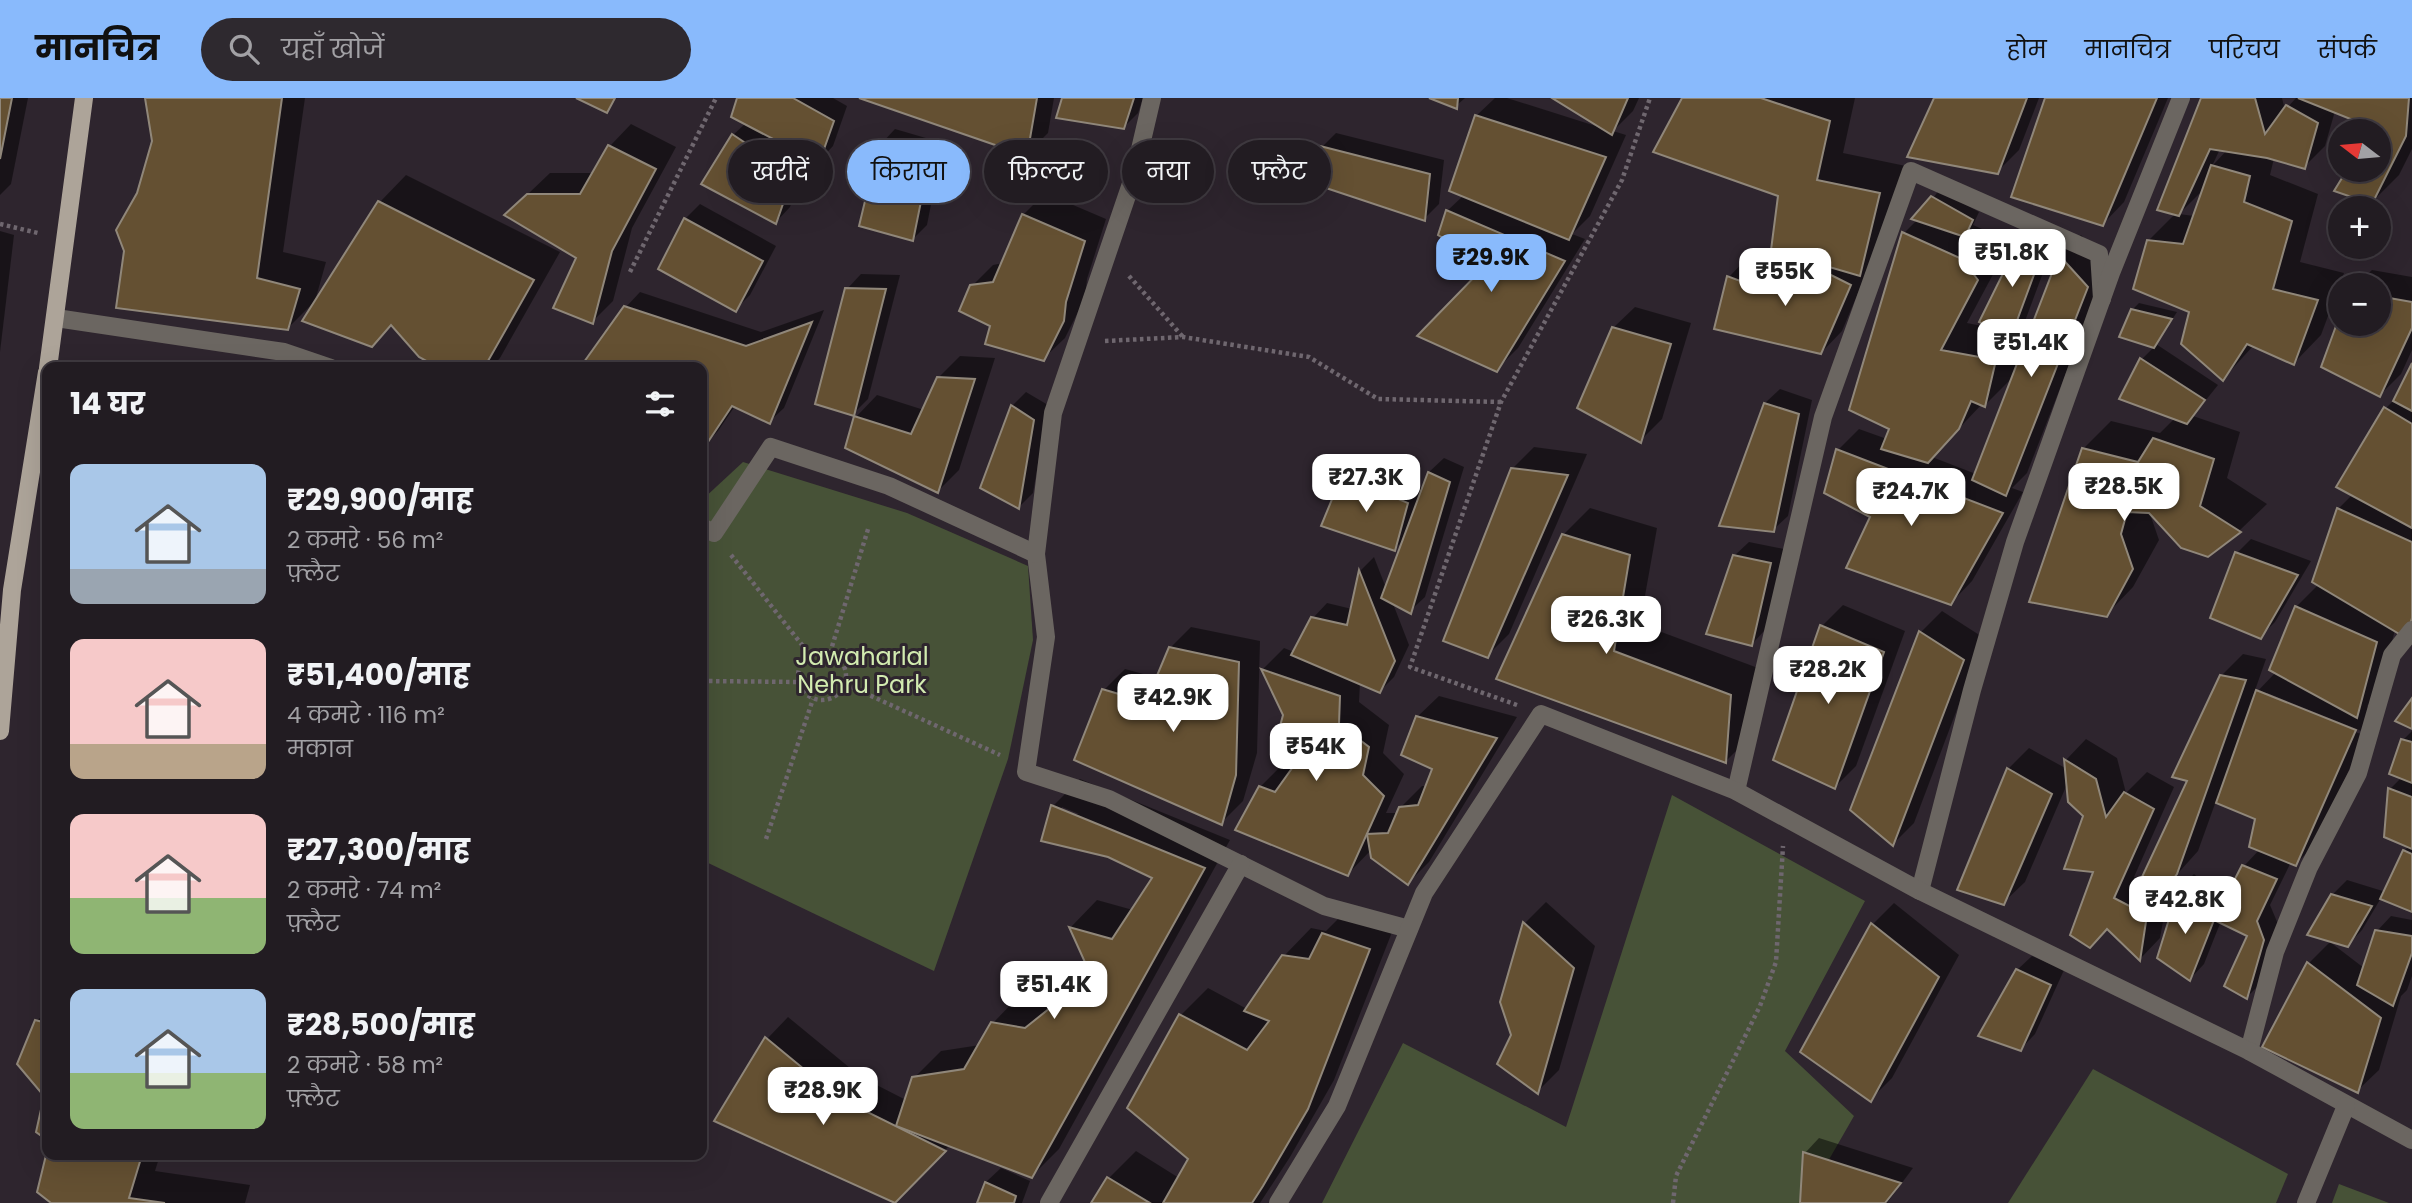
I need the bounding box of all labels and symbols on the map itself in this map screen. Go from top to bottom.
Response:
north arrow [2328,119,2390,182]
pin: ₹51.8K [1955,230,2069,289]
pin: ₹29.9K [1434,234,1548,294]
pin: ₹55K [1744,248,1826,308]
pin: ₹51.4K [1974,320,2088,379]
pin: ₹27.3K [1309,454,1423,514]
pin: ₹28.5K [2067,464,2181,523]
pin: ₹24.7K [1854,468,1968,528]
pin: ₹26.3K [1549,596,1663,656]
park label: Jawaharlal Nehru Park [795,640,929,701]
pin: ₹28.2K [1771,646,1885,706]
pin: ₹42.9K [1116,674,1230,734]
pin: ₹54K [1275,724,1357,783]
pin: ₹42.8K [2128,876,2242,936]
pin: ₹51.4K [997,962,1111,1021]
pin: ₹28.9K [766,1068,880,1127]

